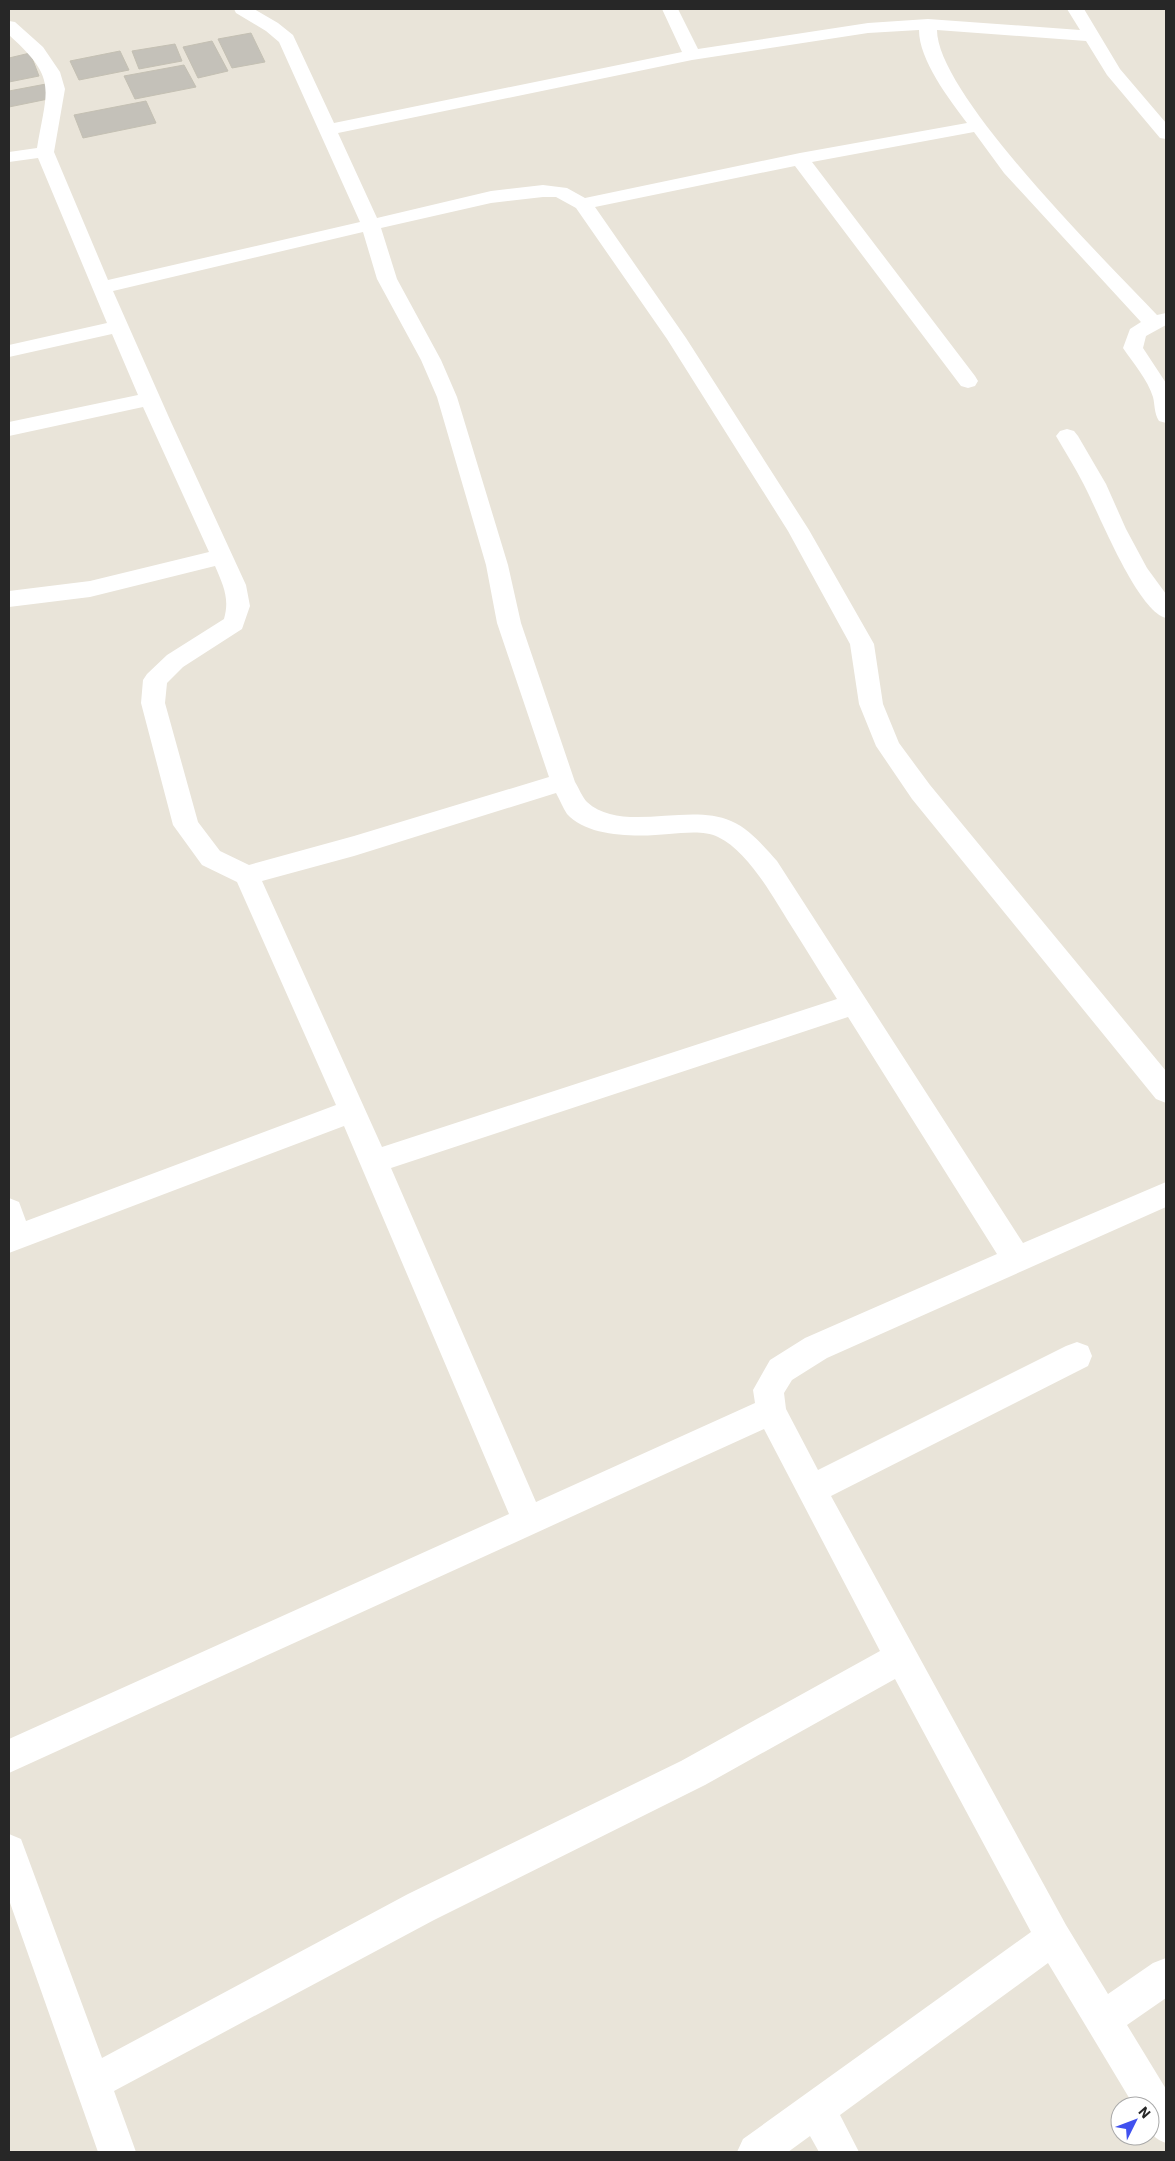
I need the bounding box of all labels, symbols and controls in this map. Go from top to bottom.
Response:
north arrow [1110,2096,1160,2146]
text: N [1135,2103,1155,2122]

